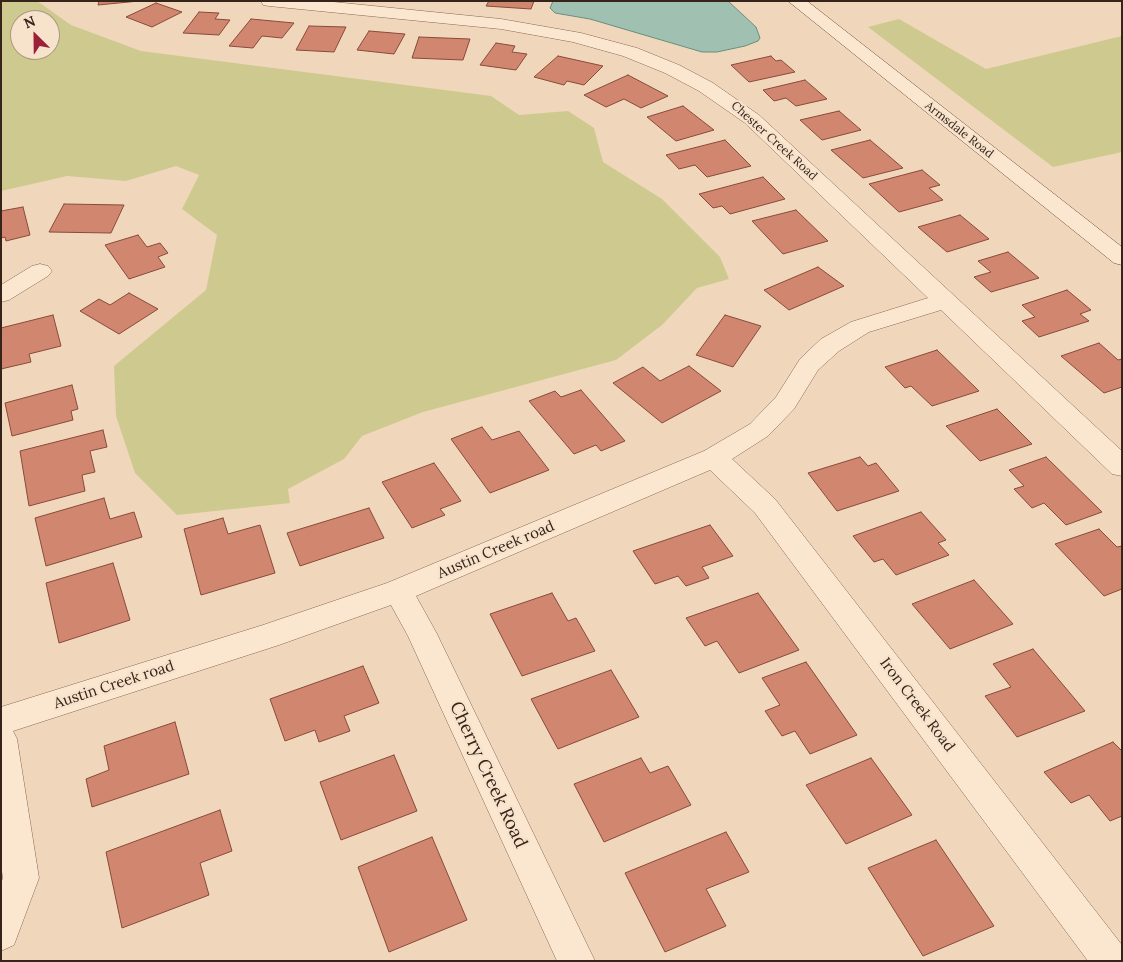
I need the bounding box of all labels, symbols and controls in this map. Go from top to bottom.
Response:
north arrow [10,10,60,60]
text: N [21,12,38,33]
street label: Chester Creek Road [728,99,820,183]
street label: Armsdale Road [922,99,996,161]
street label: Austin Creek road [435,517,557,583]
street label: Iron Creek Road [876,654,958,756]
street label: Austin Creek road [52,657,176,713]
street label: Cherry Creek Road [445,698,531,852]

